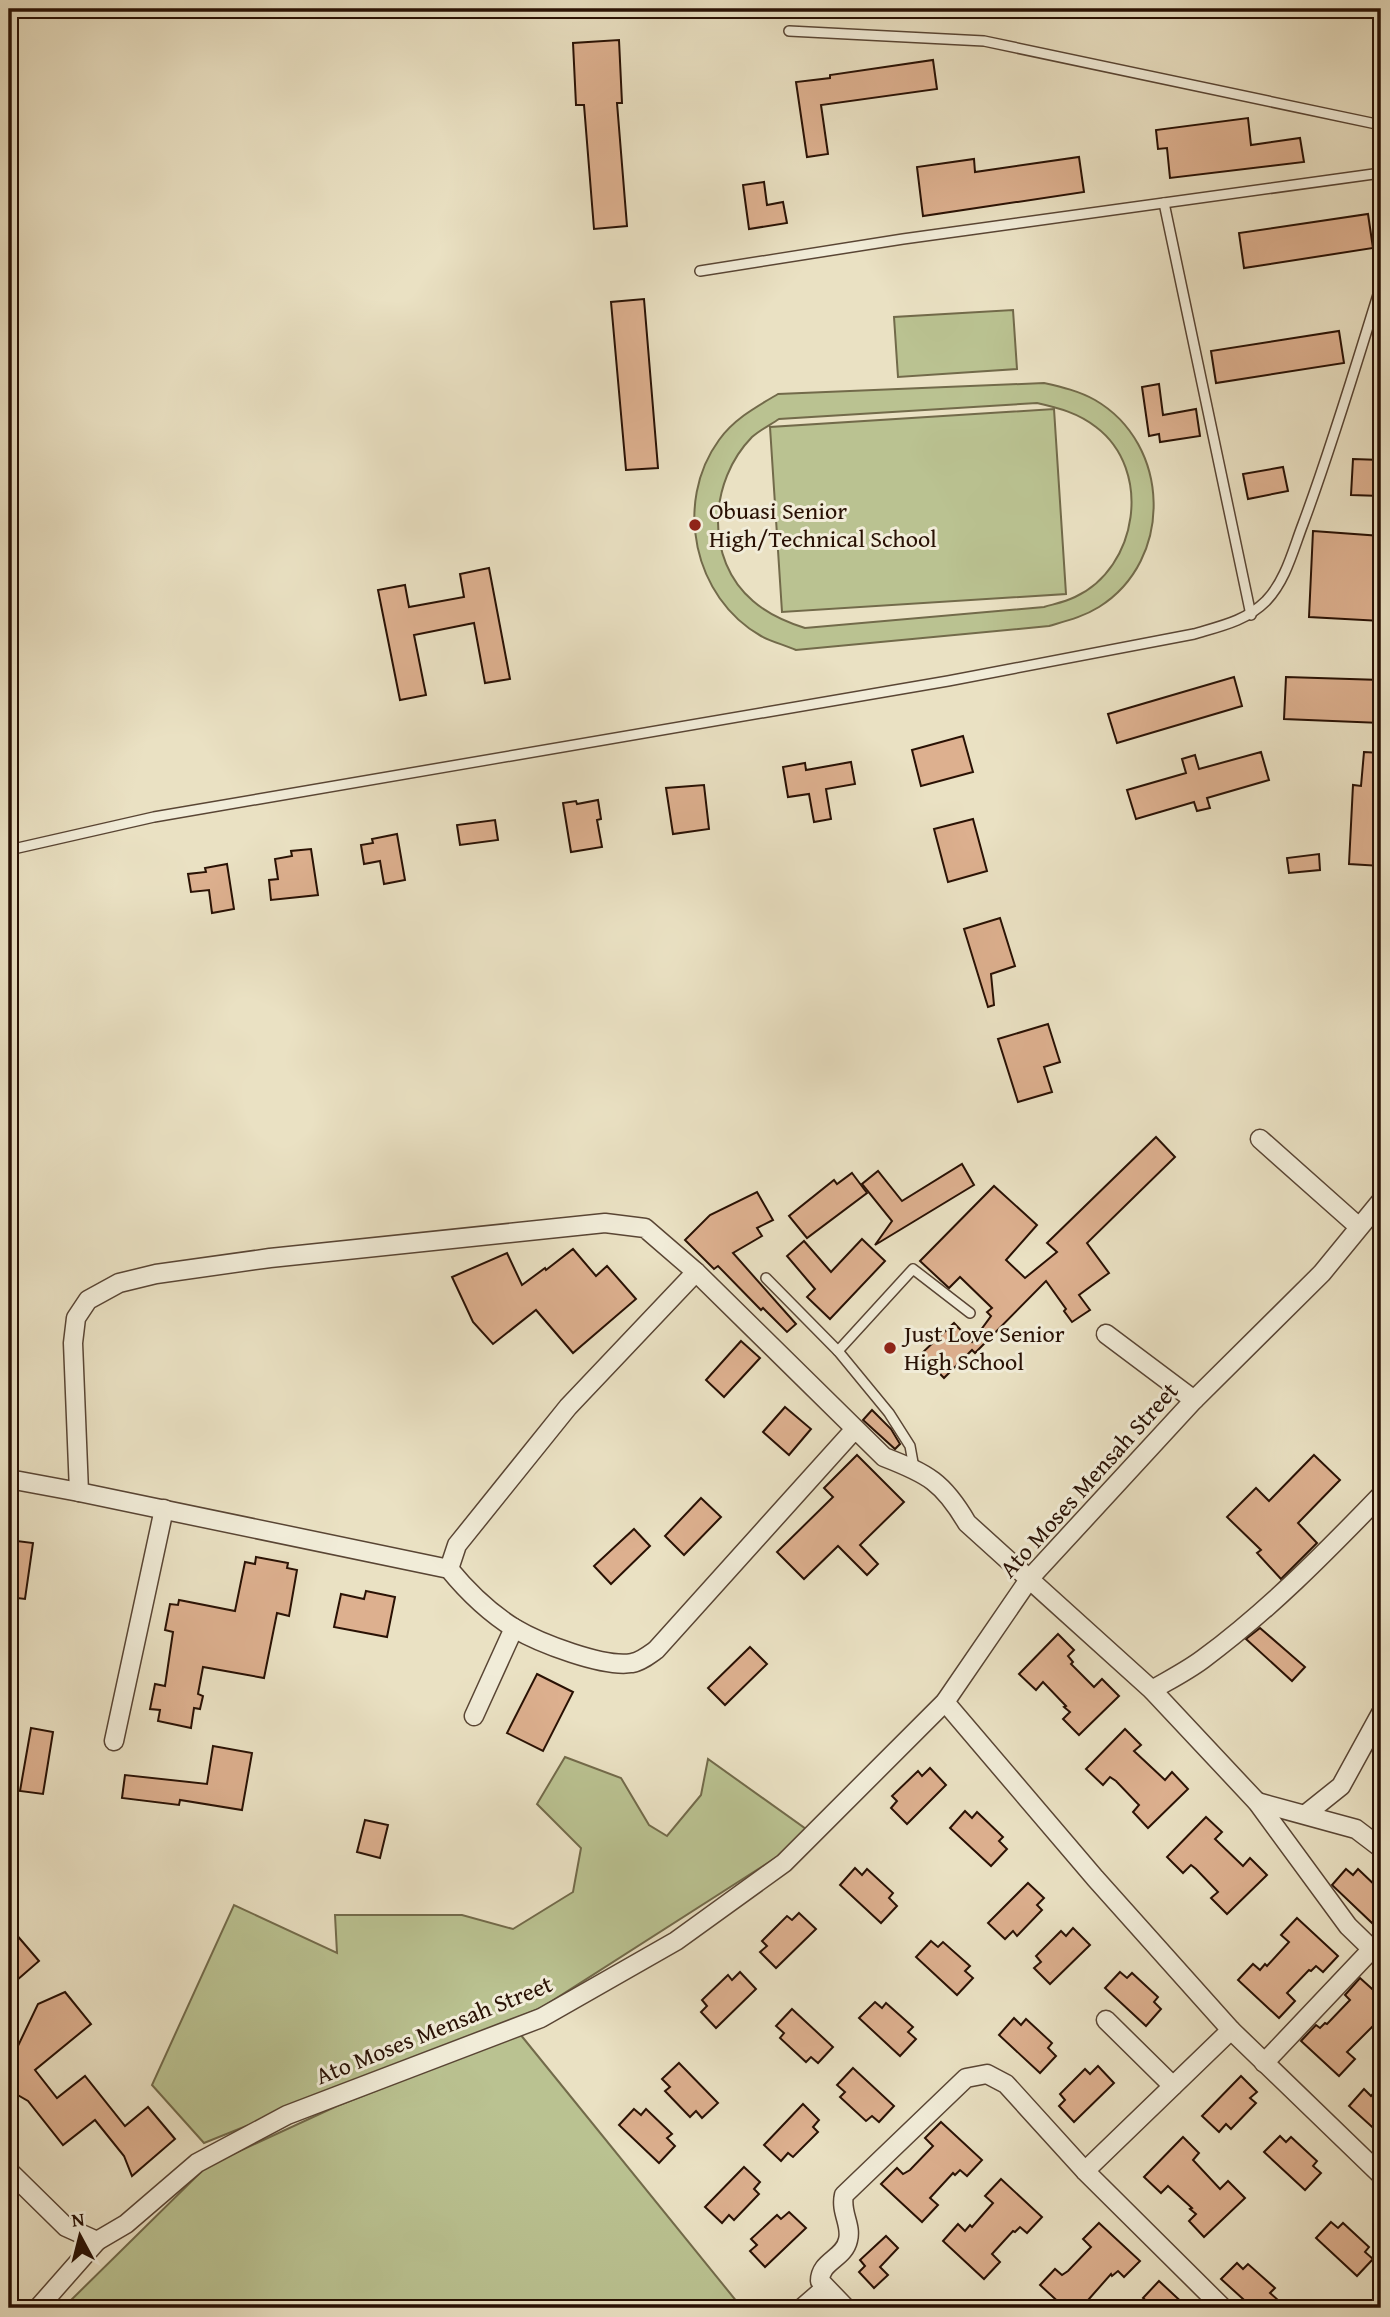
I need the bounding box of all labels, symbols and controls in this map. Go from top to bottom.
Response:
place label: Obuasi Senior High/Technical School [709,493,937,556]
marker: Obuasi Senior High/Technical School [687,517,703,533]
place label: Just Love Senior High School [901,1316,1065,1379]
marker: Just Love Senior High School [882,1340,898,1356]
street label: Ato Moses Mensah Street [991,1374,1187,1585]
street label: Ato Moses Mensah Street [310,1966,558,2093]
north arrow [46,2202,116,2272]
text: N [70,2204,86,2234]

